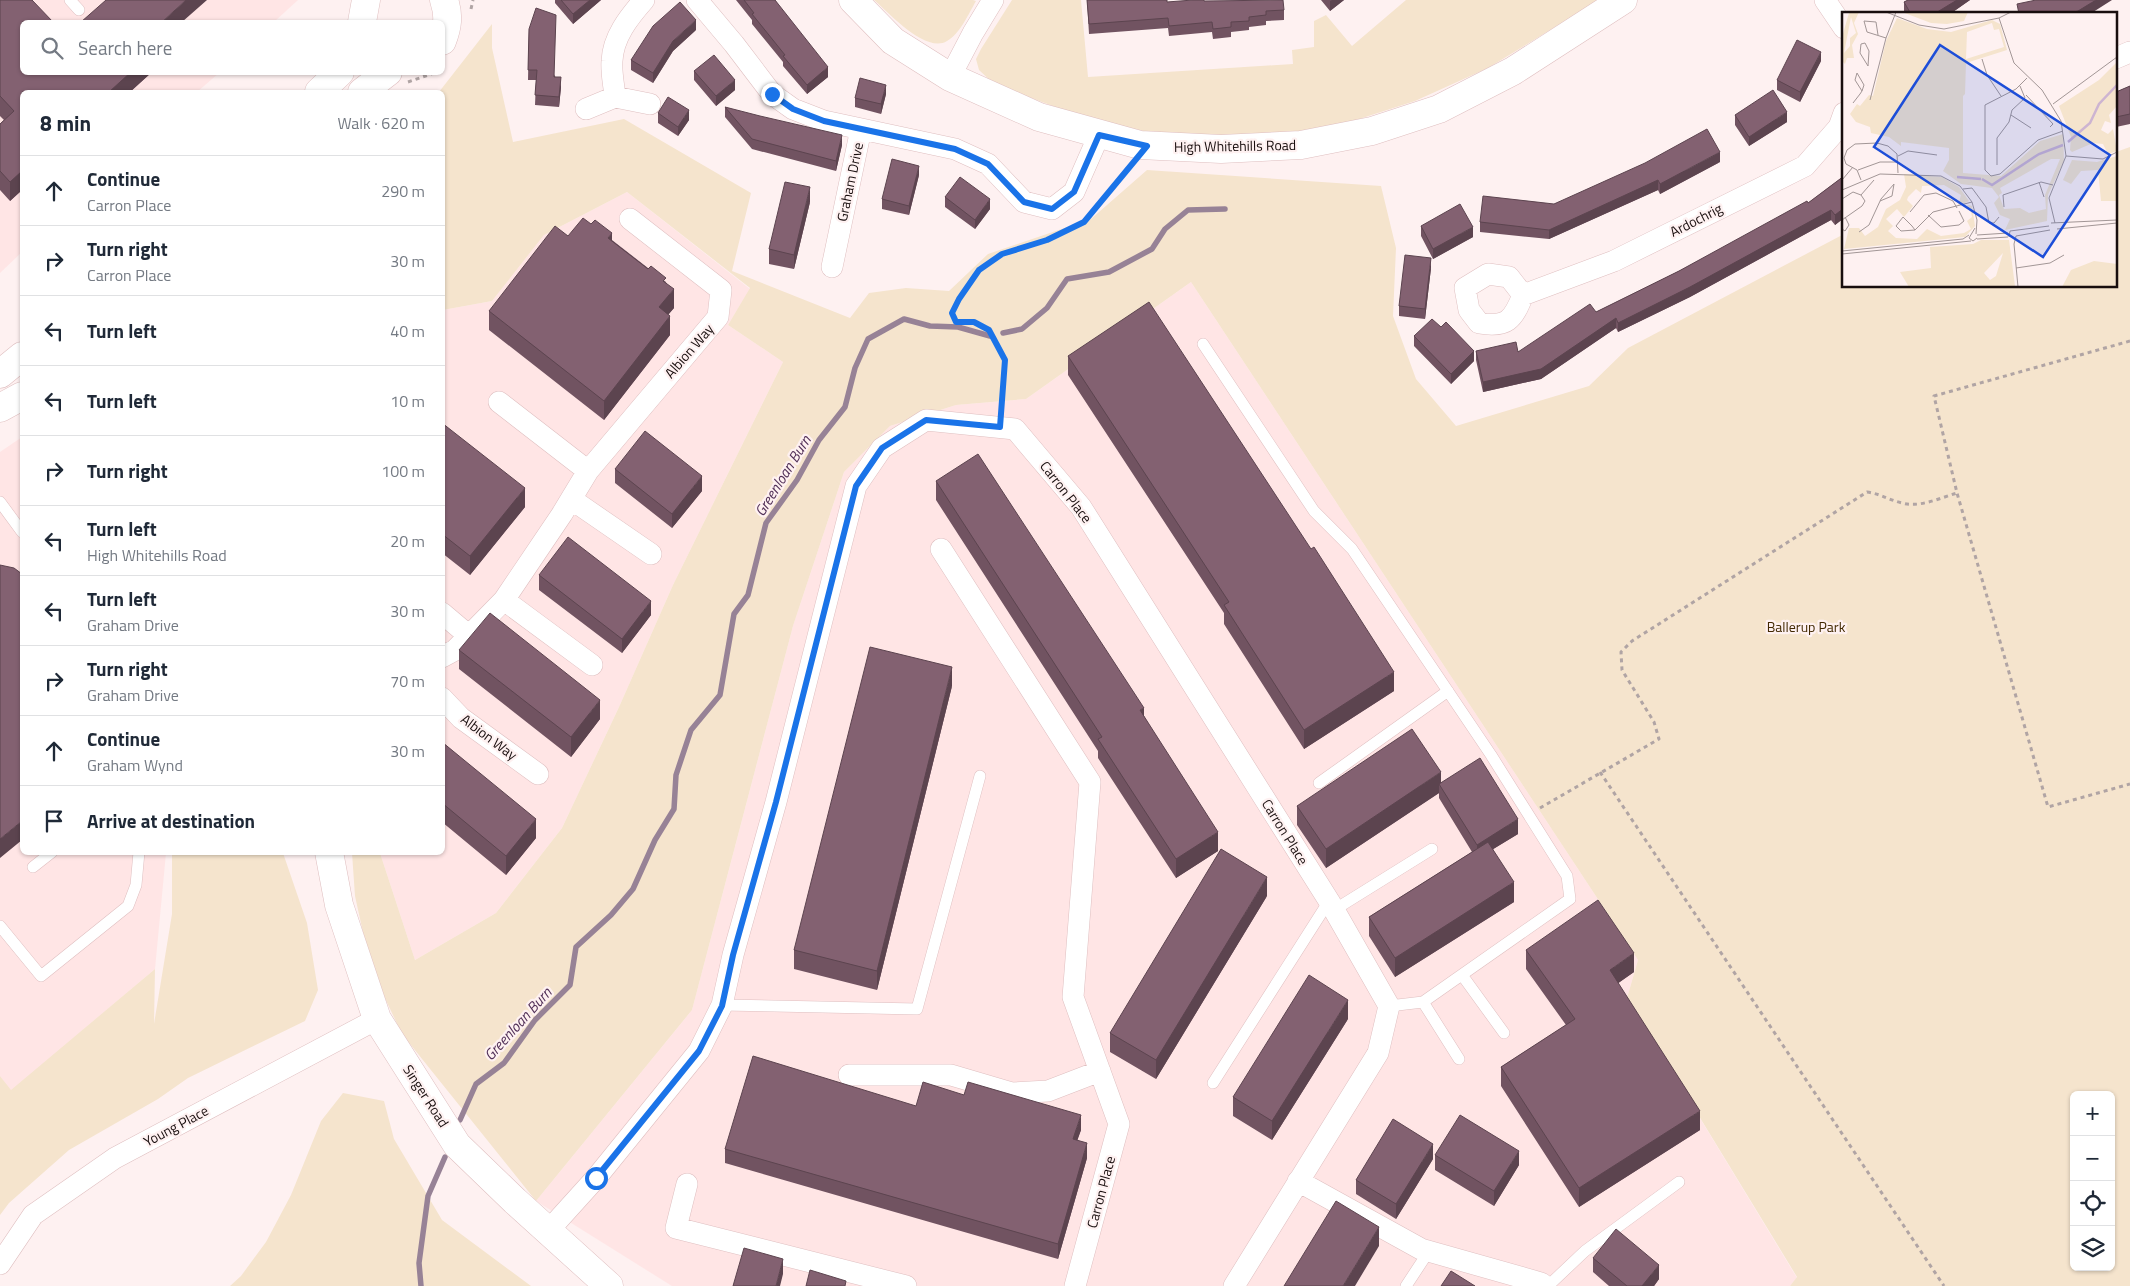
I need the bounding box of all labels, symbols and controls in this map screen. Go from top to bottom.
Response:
inset map [1842,12,2118,288]
search box [20,20,445,75]
text: Search here [78,33,172,62]
icon: search [38,34,66,62]
route end [761,83,784,106]
text: 8 min [40,107,91,139]
text: Walk · 620 m [337,111,425,135]
street label: High Whitehills Road [1174,134,1296,157]
street label: Graham Drive [831,140,868,223]
text: Continue [87,164,160,193]
icon: ahead [40,177,68,205]
text: 290 m [381,179,425,203]
text: Carron Place [87,193,171,217]
street label: Ardochrig [1666,197,1726,242]
text: Turn right [87,234,168,263]
icon: right [40,247,68,275]
text: 30 m [390,249,425,273]
text: Carron Place [87,263,171,287]
text: Turn left [87,316,157,345]
icon: left [40,317,68,345]
text: 40 m [390,319,425,343]
street label: Albion Way [659,319,718,382]
text: Turn left [87,386,157,415]
icon: left [40,387,68,415]
text: 10 m [390,389,425,413]
water label: Greenloan Burn [749,430,817,521]
text: Turn right [87,456,168,485]
street label: Carron Place [1035,456,1097,527]
icon: right [40,457,68,485]
text: 100 m [381,459,425,483]
text: Turn left [87,514,157,543]
icon: left [40,527,68,555]
text: 20 m [390,529,425,553]
text: High Whitehills Road [87,543,227,567]
text: Turn left [87,584,157,613]
icon: left [40,597,68,625]
text: 30 m [390,599,425,623]
text: Graham Drive [87,613,179,637]
park label: Ballerup Park [1767,616,1846,637]
text: Turn right [87,654,168,683]
icon: right [40,667,68,695]
text: 70 m [390,669,425,693]
text: Graham Drive [87,683,179,707]
street label: Albion Way [457,708,522,765]
text: Continue [87,724,160,753]
icon: ahead [40,737,68,765]
text: 30 m [390,739,425,763]
text: Graham Wynd [87,753,183,777]
street label: Carron Place [1257,795,1314,869]
text: Arrive at destination [87,806,255,835]
icon: arrive [40,807,68,835]
water label: Greenloan Burn [478,982,557,1065]
street label: Singer Road [398,1060,454,1131]
map controls [2070,1091,2115,1271]
button: + [2070,1091,2115,1136]
street label: Young Place [140,1100,212,1151]
button: − [2070,1136,2115,1181]
street label: Carron Place [1081,1154,1120,1230]
route start [585,1167,608,1190]
button: locate [2070,1181,2115,1226]
button: layers [2070,1226,2115,1271]

